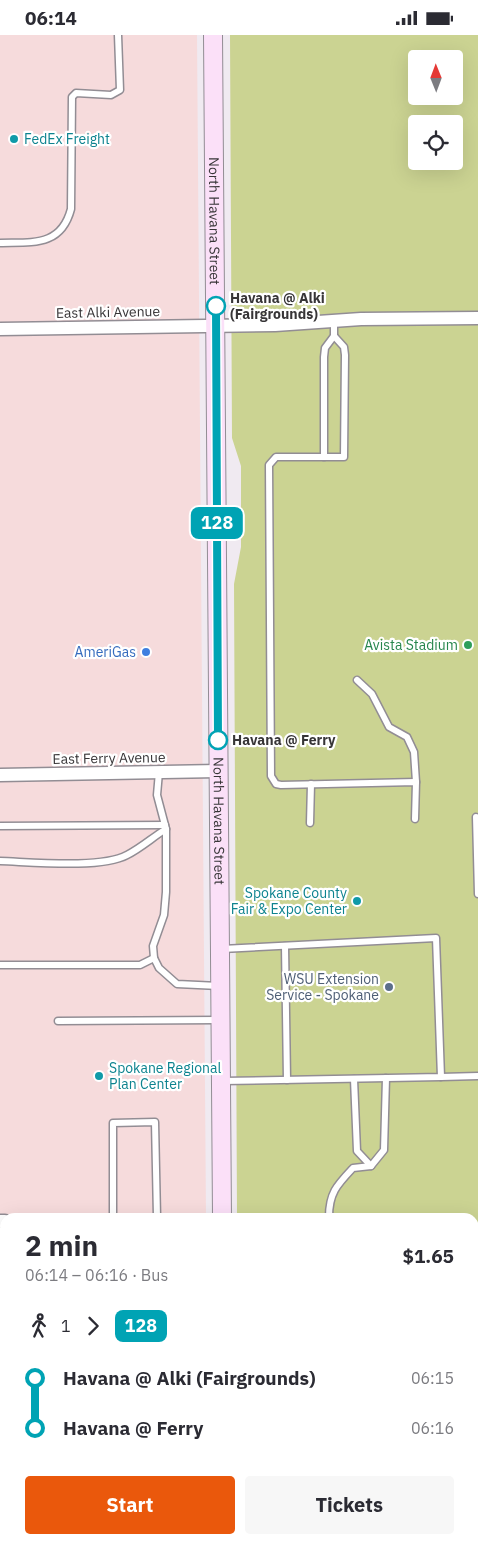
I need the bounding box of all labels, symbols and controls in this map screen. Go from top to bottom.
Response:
text: 06:14 [25,6,77,30]
north arrow [408,50,462,105]
map controls [408,50,463,170]
button: locate [408,115,463,170]
place label: FedEx Freight [24,130,110,148]
marker: FedEx Freight [8,133,20,145]
street label: North Havana Street [205,157,224,285]
place label: Havana @ Alki (Fairgrounds) [230,289,325,323]
marker: Havana @ Alki (Fairgrounds) [206,296,226,316]
street label: East Alki Avenue [56,302,161,322]
line badge: 128 [188,507,246,539]
text: 128 [201,511,233,534]
place label: Avista Stadium [364,636,458,654]
marker: Avista Stadium [462,639,474,651]
place label: AmeriGas [74,643,136,661]
marker: AmeriGas [140,646,152,658]
marker: Havana @ Ferry [208,730,228,750]
place label: Havana @ Ferry [232,731,336,749]
street label: East Ferry Avenue [52,748,166,768]
street label: North Havana Street [209,757,228,885]
place label: Spokane County Fair & Expo Center [231,884,347,918]
marker: Spokane County Fair & Expo Center [351,895,363,907]
place label: WSU Extension Service - Spokane [266,970,379,1004]
marker: WSU Extension Service - Spokane [383,981,395,993]
place label: Spokane Regional Plan Center [109,1059,221,1093]
marker: Spokane Regional Plan Center [93,1070,105,1082]
text: 2 min [25,1227,98,1264]
text: $1.65 [402,1244,454,1268]
text: 06:14 – 06:16 · Bus [25,1265,168,1285]
icon: walk [25,1312,53,1340]
icon: forward [79,1312,107,1340]
text: 128 [125,1314,157,1337]
text: 1 [61,1316,71,1336]
text: Havana @ Alki (Fairgrounds) [63,1366,316,1390]
text: 06:15 [411,1368,454,1388]
text: Havana @ Ferry [63,1416,203,1440]
text: 06:16 [411,1418,454,1438]
button: Start [25,1476,235,1534]
button: Tickets [245,1476,454,1534]

